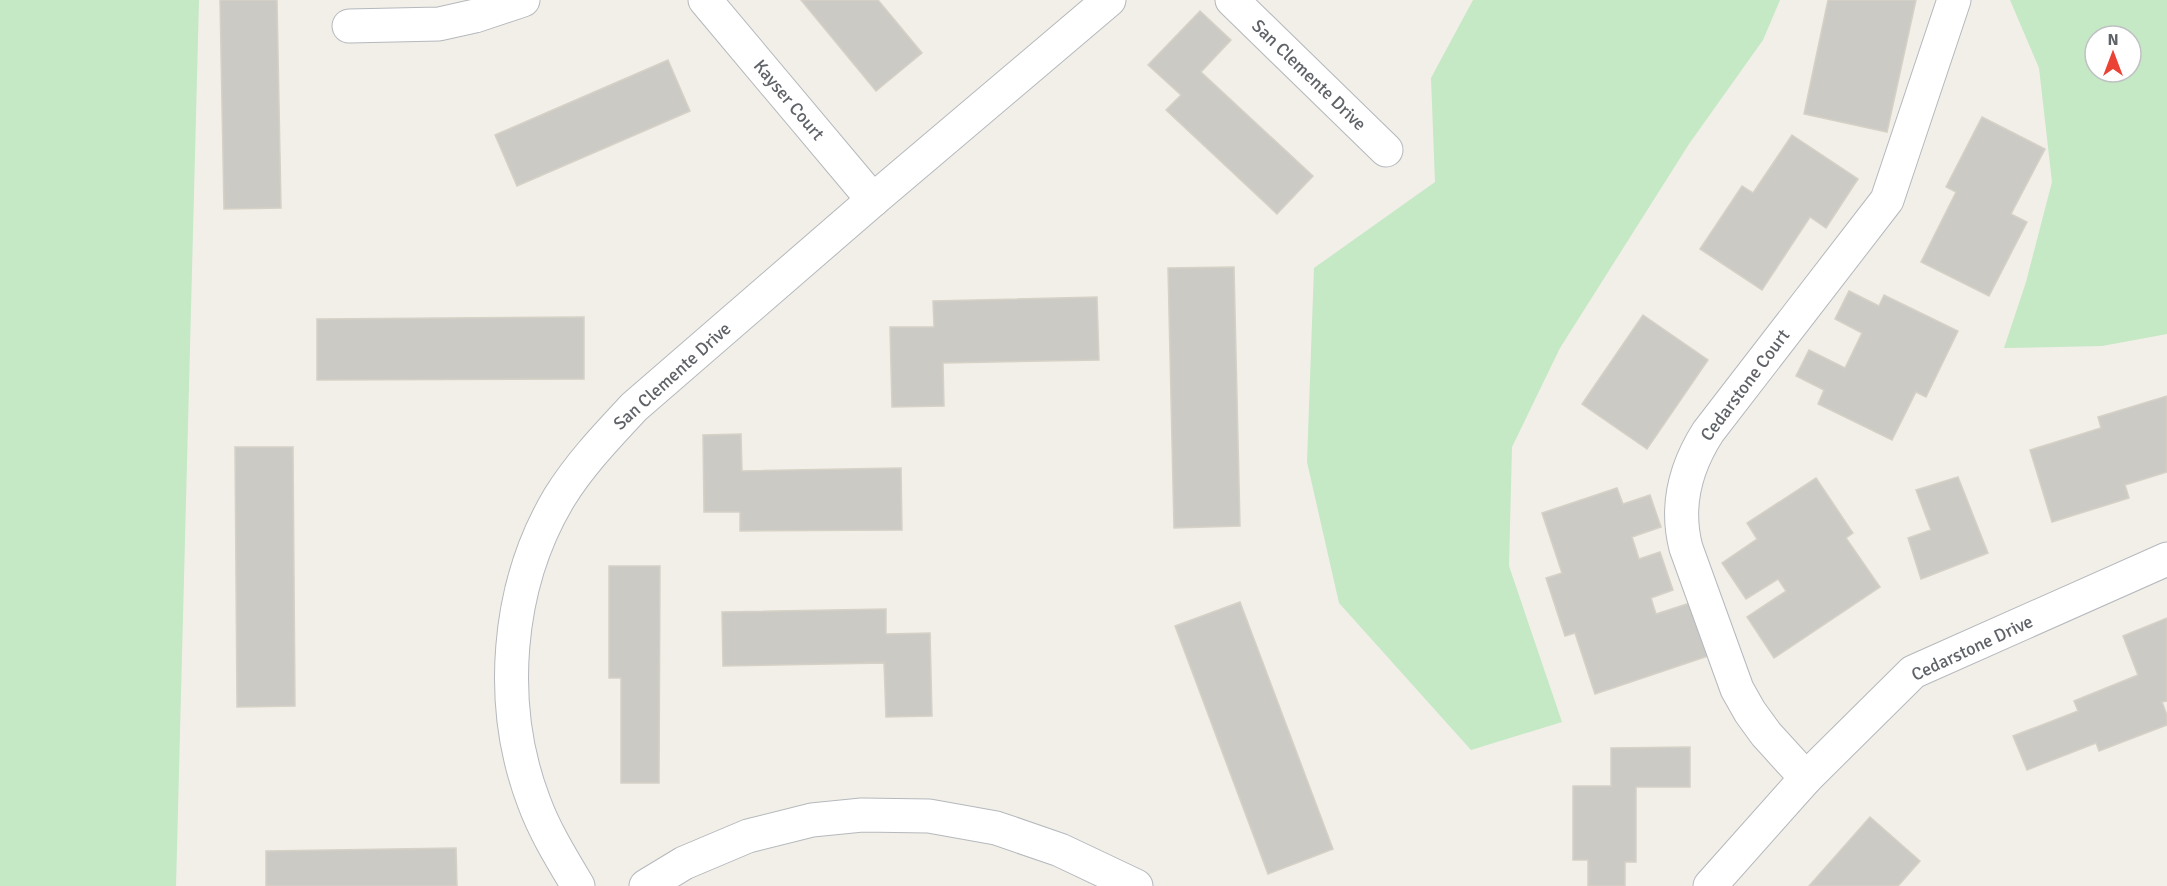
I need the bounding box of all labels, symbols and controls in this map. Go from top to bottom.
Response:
street label: San Clemente Drive [1247,15,1371,135]
north arrow [2083,24,2143,84]
text: N [2107,30,2119,50]
street label: Kayser Court [749,55,829,145]
street label: San Clemente Drive [609,317,735,435]
street label: Cedarstone Court [1696,325,1794,445]
street label: Cedarstone Drive [1908,610,2036,686]

